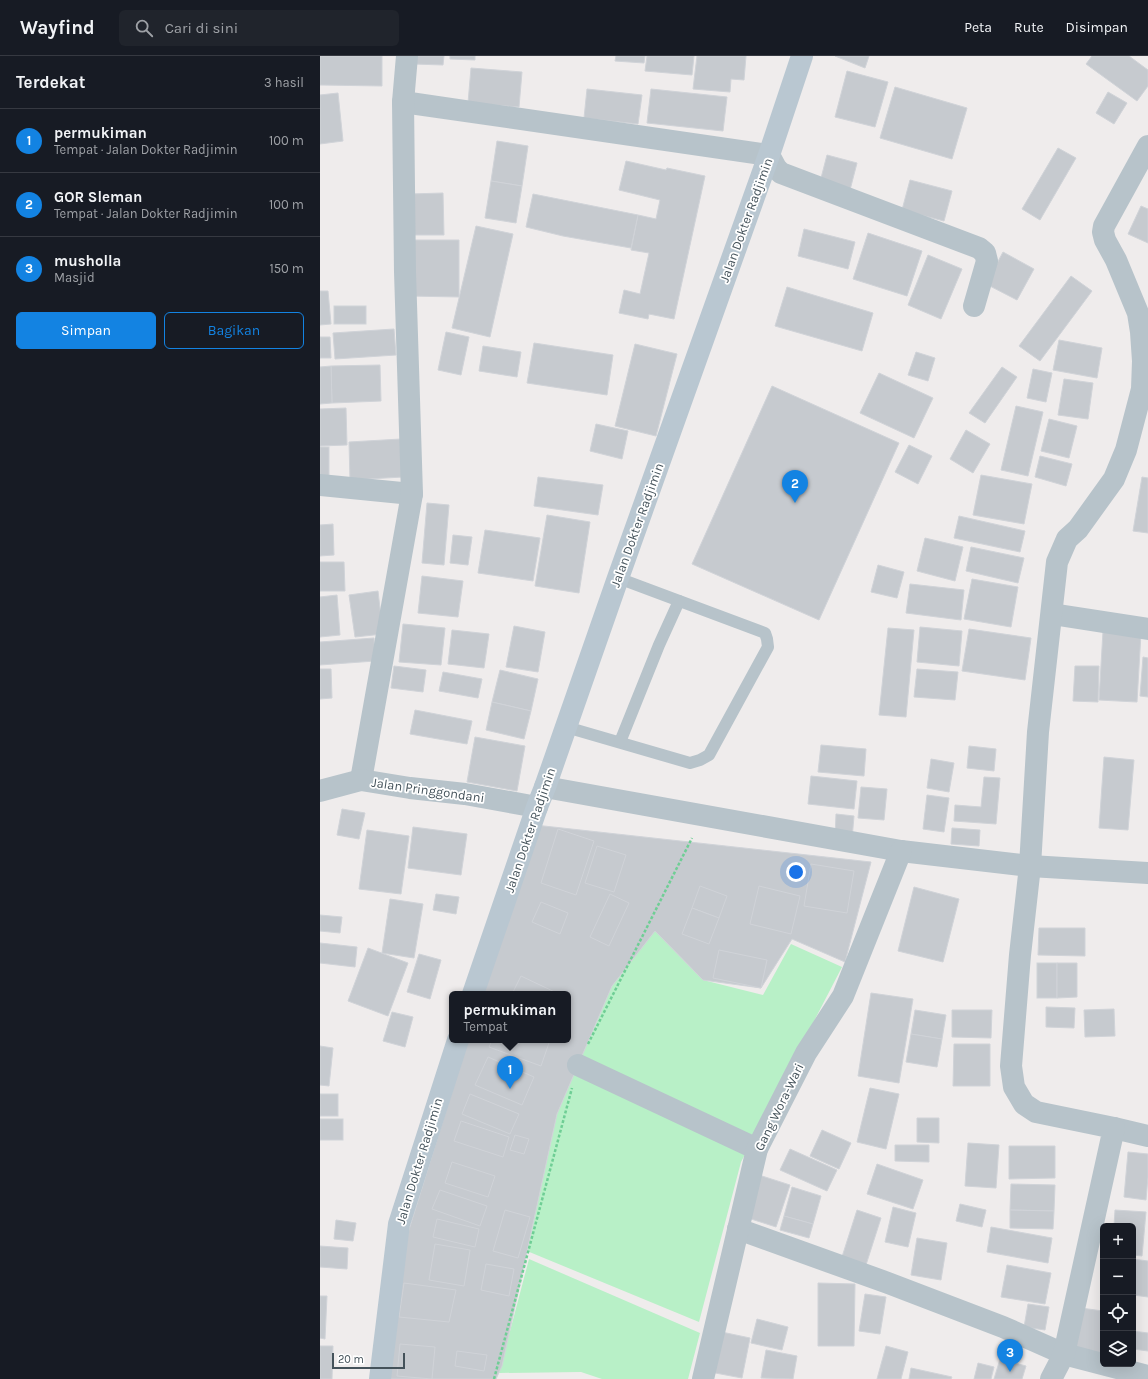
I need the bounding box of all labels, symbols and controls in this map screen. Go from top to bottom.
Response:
search box [119,10,399,46]
text: Wayfind [20,17,95,39]
icon: search [133,17,155,39]
text: Cari di sini [165,19,238,37]
text: Peta [964,19,992,36]
text: Rute [1014,19,1044,36]
text: Disimpan [1066,19,1128,36]
text: Terdekat [16,72,85,92]
text: 3 hasil [264,75,304,90]
text: permukiman [54,124,147,142]
text: 1 [27,133,31,148]
text: 100 m [269,133,304,148]
text: Tempat · Jalan Dokter Radjimin [54,142,238,157]
street label: Jalan Dokter Radjimin [717,156,775,284]
text: GOR Sleman [54,188,142,206]
text: 2 [25,197,33,212]
text: 100 m [269,197,304,212]
text: Tempat · Jalan Dokter Radjimin [54,206,238,221]
text: musholla [54,252,121,270]
text: 3 [25,261,33,276]
text: 150 m [269,261,304,276]
text: Masjid [54,270,95,285]
button: Simpan [16,312,156,349]
button: Bagikan [164,312,304,349]
street label: Jalan Dokter Radjimin [608,461,666,589]
pin: 2 [782,470,808,503]
street label: Jalan Dokter Radjimin [502,766,558,894]
street label: Jalan Pringgondani [371,775,485,805]
your location [786,862,806,882]
popup [449,991,571,1043]
text: permukiman [464,1001,556,1019]
text: Tempat [464,1019,508,1034]
pin: 1 [497,1056,523,1089]
street label: Gang Wora-Wari [751,1061,807,1153]
street label: Jalan Dokter Radjimin [393,1096,445,1226]
map controls [1100,1223,1136,1367]
button: + [1100,1223,1136,1259]
button: − [1100,1259,1136,1295]
button: locate [1100,1295,1136,1331]
button: layers [1100,1331,1136,1367]
pin: 3 [997,1339,1023,1372]
scale bar [332,1351,405,1370]
text: 20 m [338,1353,364,1366]

